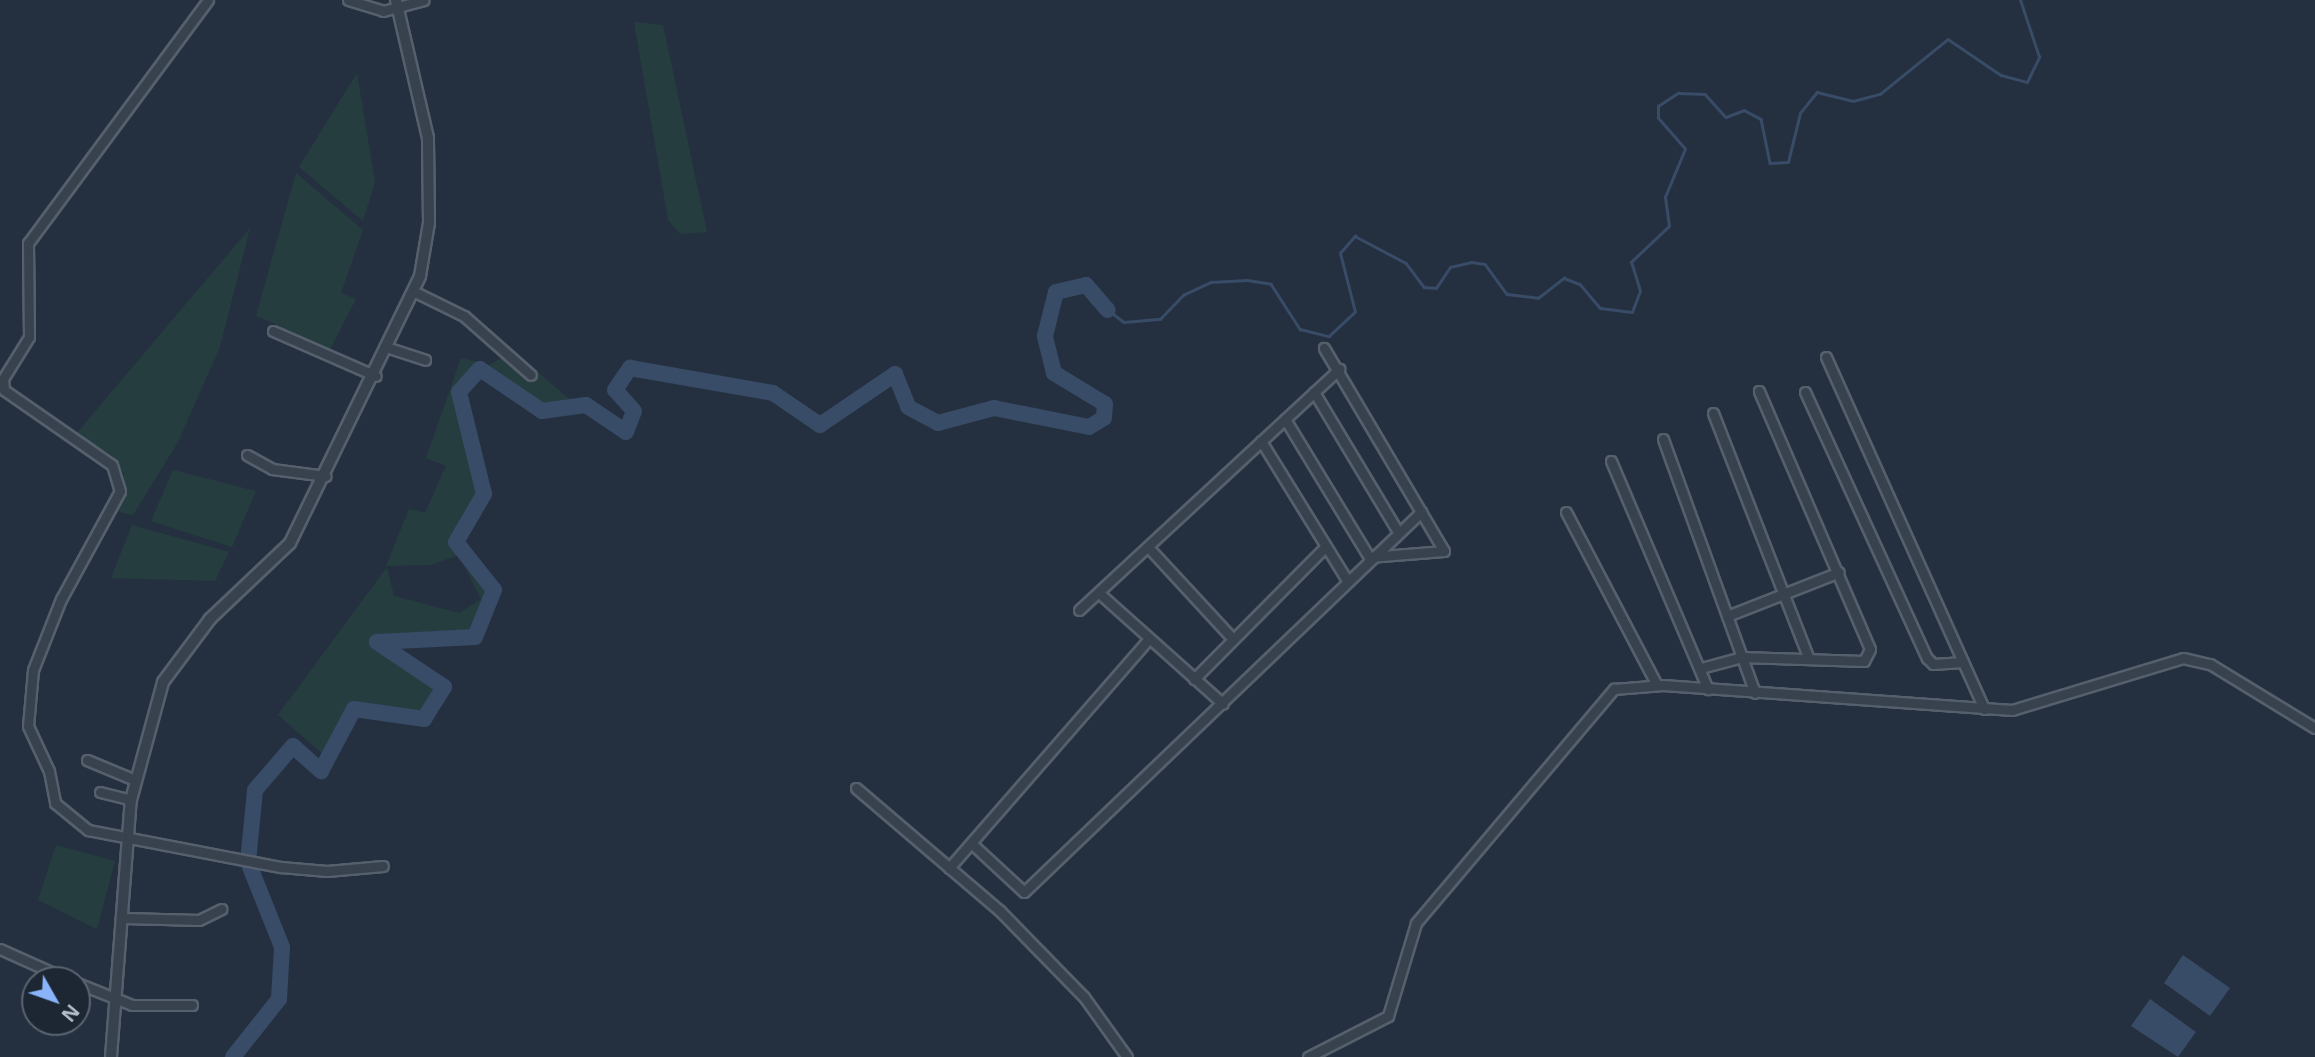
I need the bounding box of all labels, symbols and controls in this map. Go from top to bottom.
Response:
north arrow [21,966,91,1036]
text: N [56,999,85,1027]

